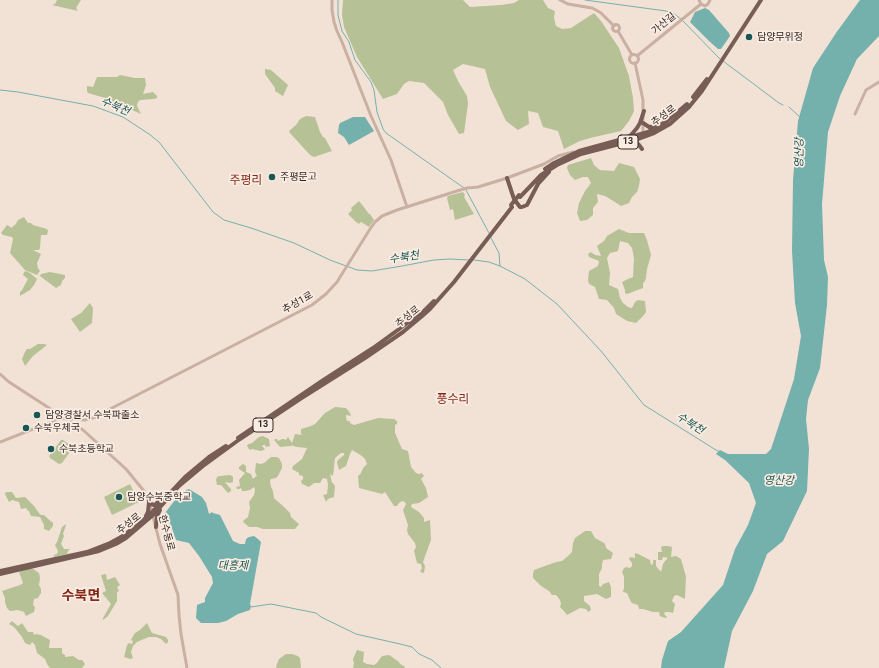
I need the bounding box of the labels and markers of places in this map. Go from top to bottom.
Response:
place label: 담양무위정 [757,31,803,43]
marker: 담양무위정 [744,32,754,42]
place label: 주평문고 [280,171,317,183]
marker: 주평문고 [267,172,277,182]
place label: 담양경찰서 수북파출소 [45,409,139,421]
marker: 담양경찰서 수북파출소 [32,410,42,420]
place label: 수북우체국 [34,422,80,434]
marker: 수북우체국 [21,423,31,433]
place label: 수북초등학교 [59,443,114,455]
marker: 수북초등학교 [46,444,56,454]
place label: 담양수북중학교 [127,491,191,503]
marker: 담양수북중학교 [114,492,124,502]

